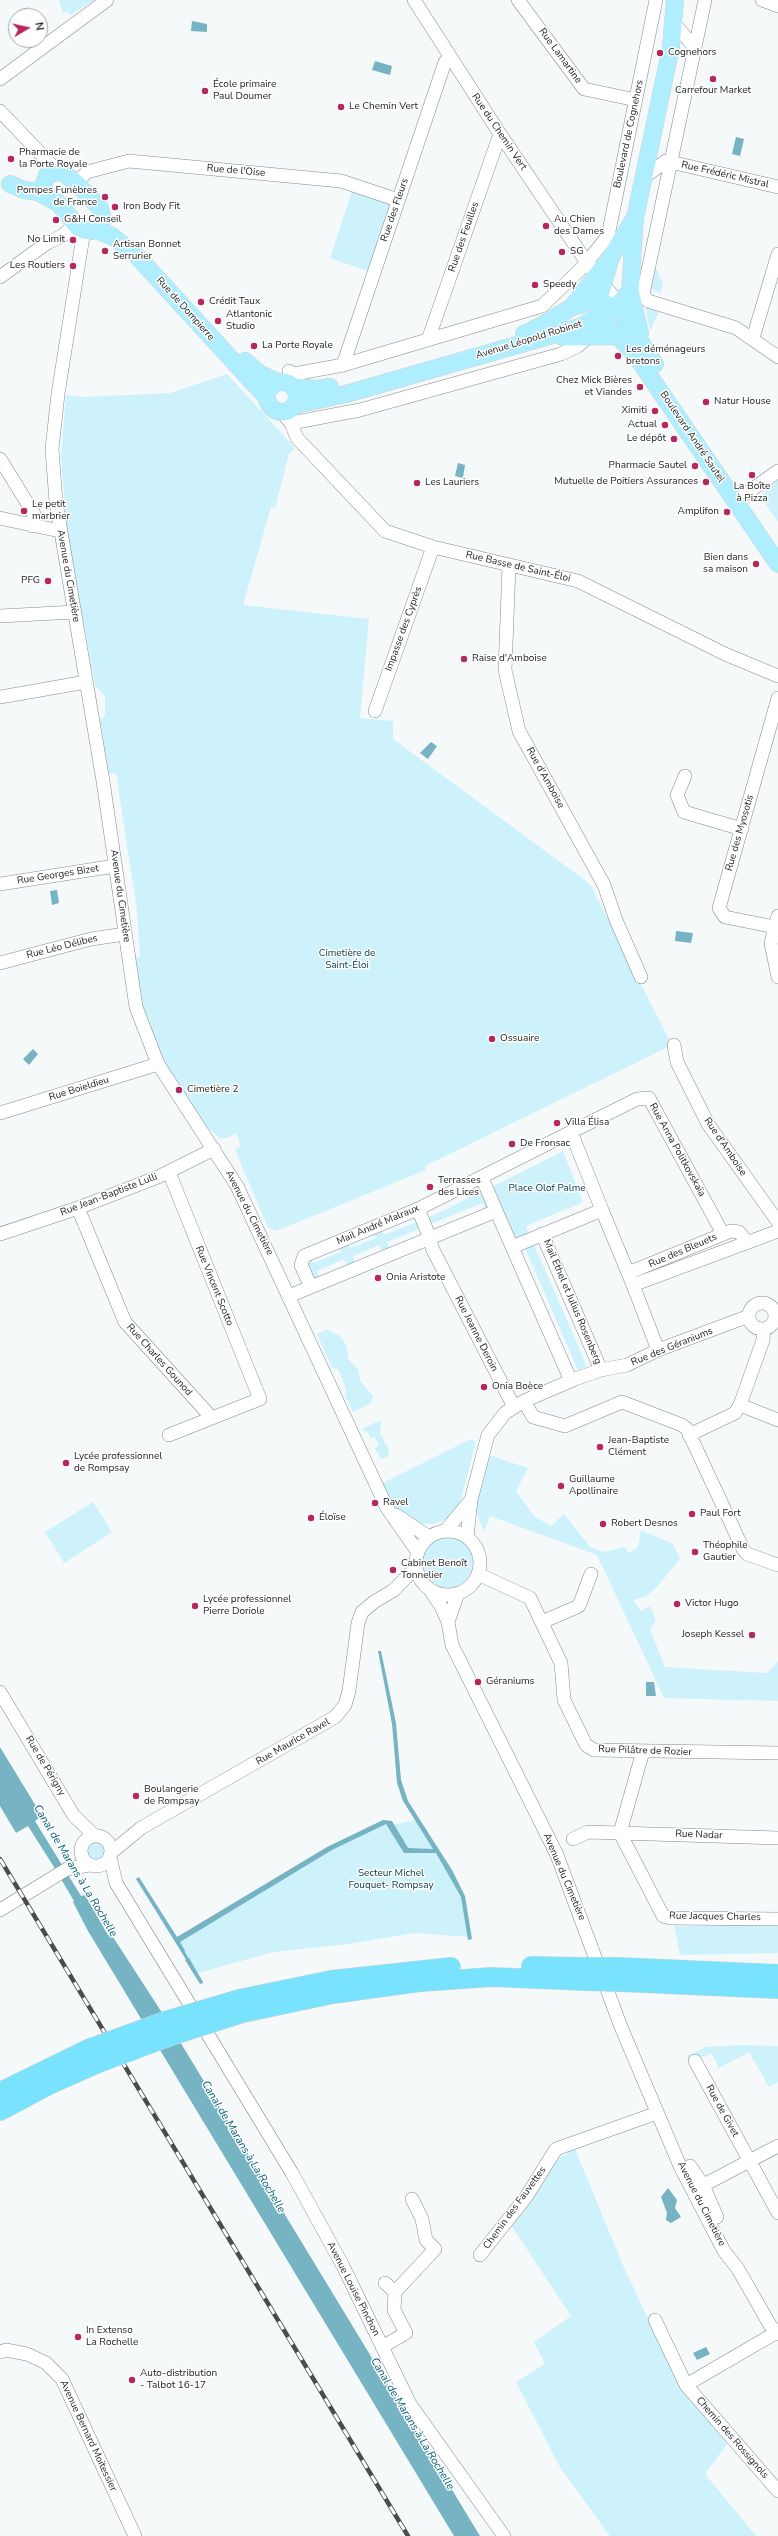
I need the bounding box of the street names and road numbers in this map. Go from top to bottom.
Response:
street label: Rue Lamartine [536,26,584,86]
street label: Boulevard de Cognehors [612,79,646,189]
street label: Rue du Chemin Vert [469,91,529,173]
street label: Rue Frédéric Mistral [680,159,770,191]
street label: Rue de l'Oise [206,162,266,180]
street label: Rue des Fleurs [379,177,411,243]
street label: Rue des Feuilles [446,200,482,274]
street label: Rue de Dompierre [153,275,217,343]
street label: Avenue Léopold Robinet [474,318,584,362]
street label: Boulevard André Sautel [657,389,727,485]
street label: Avenue du Cimetière [54,529,82,623]
street label: Rue Basse de Saint-Éloi [464,549,572,585]
street label: Impasse des Cyprès [383,585,425,673]
street label: Rue d'Amboise [523,745,567,811]
street label: Rue des Myosotis [723,793,757,873]
street label: Avenue du Cimetière [108,849,132,943]
street label: Rue Georges Bizet [16,863,100,887]
street label: Rue Léo Délibes [25,932,99,962]
street label: Rue Boieldieu [48,1074,110,1104]
street label: Rue Anna Politkovskaïa [646,1101,708,1199]
street label: Rue d'Amboise [701,1115,749,1179]
street label: Avenue du Cimetière [222,1169,276,1257]
street label: Rue Jean-Baptiste Lulli [59,1171,159,1219]
street label: Mail André Malraux [335,1202,421,1248]
street label: Rue des Bleuets [647,1231,719,1271]
street label: Mail Ethel et Julius Rosenberg [540,1238,604,1366]
street label: Rue Vincent Scotto [192,1244,236,1328]
street label: Rue Jeanne Deroin [452,1294,500,1374]
street label: Rue Charles Gounod [124,1322,194,1398]
street label: Rue des Géraniums [629,1325,715,1369]
street label: Rue Maurice Ravel [254,1716,332,1768]
street label: Rue de Périgny [22,1734,68,1798]
street label: Rue Pilâtre de Rozier [598,1743,692,1759]
street label: Rue Nadar [675,1828,723,1842]
street label: Avenue du Cimetière [540,1832,588,1922]
street label: Rue Jacques Charles [669,1910,761,1924]
street label: Rue de Givet [703,2083,741,2139]
street label: Avenue du Cimetière [674,2160,728,2248]
street label: Chemin des Fauvettes [481,2164,549,2252]
street label: Avenue Louise Pinchon [324,2240,382,2338]
street label: Avenue Bernard Moitessier [57,2379,119,2493]
street label: Chemin des Rossignols [693,2395,771,2481]

